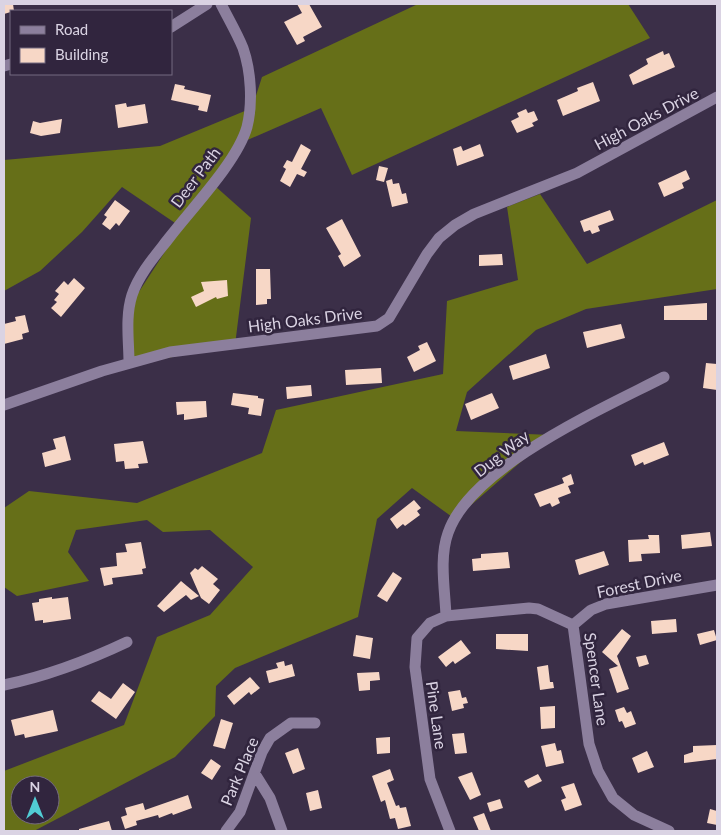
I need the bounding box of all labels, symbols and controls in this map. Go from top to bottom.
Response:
legend [10,10,172,75]
text: Road [55,20,88,38]
text: Building [55,45,108,63]
street label: High Oaks Drive [591,83,701,153]
street label: Deer Path [166,143,224,211]
street label: High Oaks Drive [247,303,363,335]
street label: Dug Way [470,425,533,480]
street label: Forest Drive [595,565,683,601]
street label: Spencer Lane [581,631,613,727]
street label: Pine Lane [423,680,451,750]
street label: Park Place [216,734,262,808]
north arrow [10,775,60,825]
text: N [30,778,40,795]

